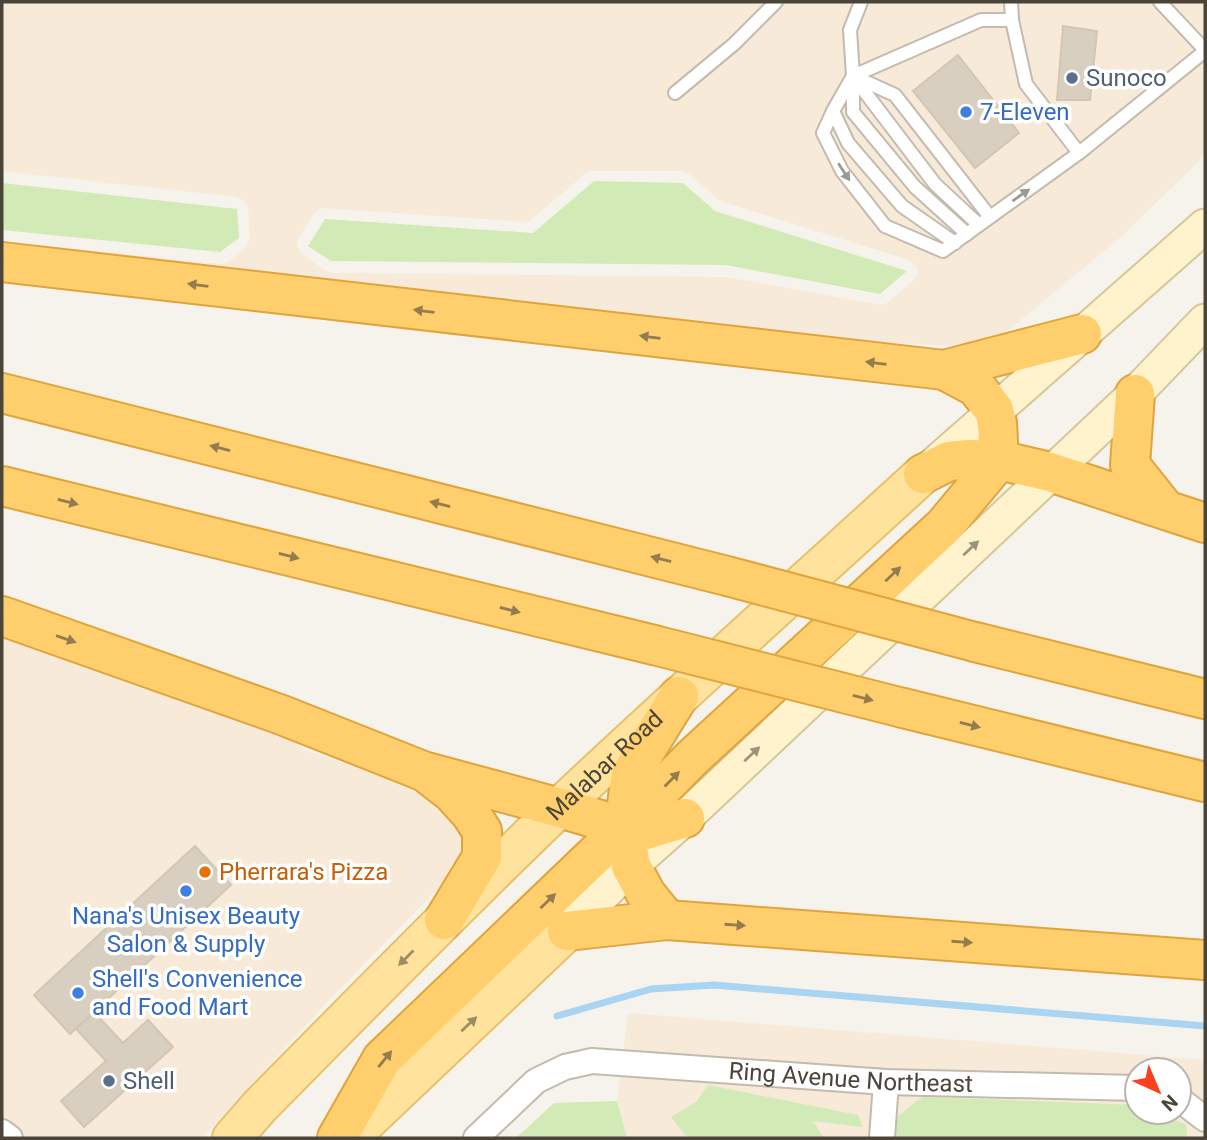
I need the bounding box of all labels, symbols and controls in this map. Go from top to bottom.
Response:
place label: Sunoco [1086,64,1167,92]
marker: Sunoco [1064,70,1080,86]
place label: 7-Eleven [980,98,1070,126]
marker: 7-Eleven [958,104,974,120]
one-way arrow [837,162,850,182]
one-way arrow [1012,188,1030,202]
one-way arrow [187,279,209,290]
one-way arrow [413,305,435,316]
one-way arrow [639,331,661,342]
one-way arrow [865,357,887,368]
one-way arrow [208,442,230,453]
one-way arrow [57,497,79,508]
one-way arrow [429,498,451,509]
one-way arrow [962,540,979,556]
one-way arrow [278,551,300,562]
one-way arrow [650,553,672,564]
one-way arrow [884,567,901,583]
one-way arrow [499,605,521,616]
one-way arrow [56,634,77,645]
one-way arrow [852,693,874,704]
street label: Malabar Road [541,705,669,826]
one-way arrow [959,719,981,730]
one-way arrow [743,747,760,763]
one-way arrow [663,771,679,788]
place label: Pherrara's Pizza [219,858,388,886]
marker: Pherrara's Pizza [197,864,213,880]
marker: Nana's Unisex Beauty Salon & Supply [178,883,194,899]
one-way arrow [539,893,556,909]
place label: Nana's Unisex Beauty Salon & Supply [72,902,301,958]
one-way arrow [724,920,746,931]
one-way arrow [951,937,973,948]
one-way arrow [397,950,414,967]
place label: Shell's Convenience and Food Mart [92,965,303,1021]
marker: Shell's Convenience and Food Mart [70,985,86,1001]
one-way arrow [461,1015,478,1032]
one-way arrow [377,1050,392,1068]
north arrow [1123,1056,1193,1126]
street label: Ring Avenue Northeast [728,1057,973,1098]
place label: Shell [123,1067,175,1095]
marker: Shell [101,1073,117,1089]
text: N [1157,1090,1182,1116]

